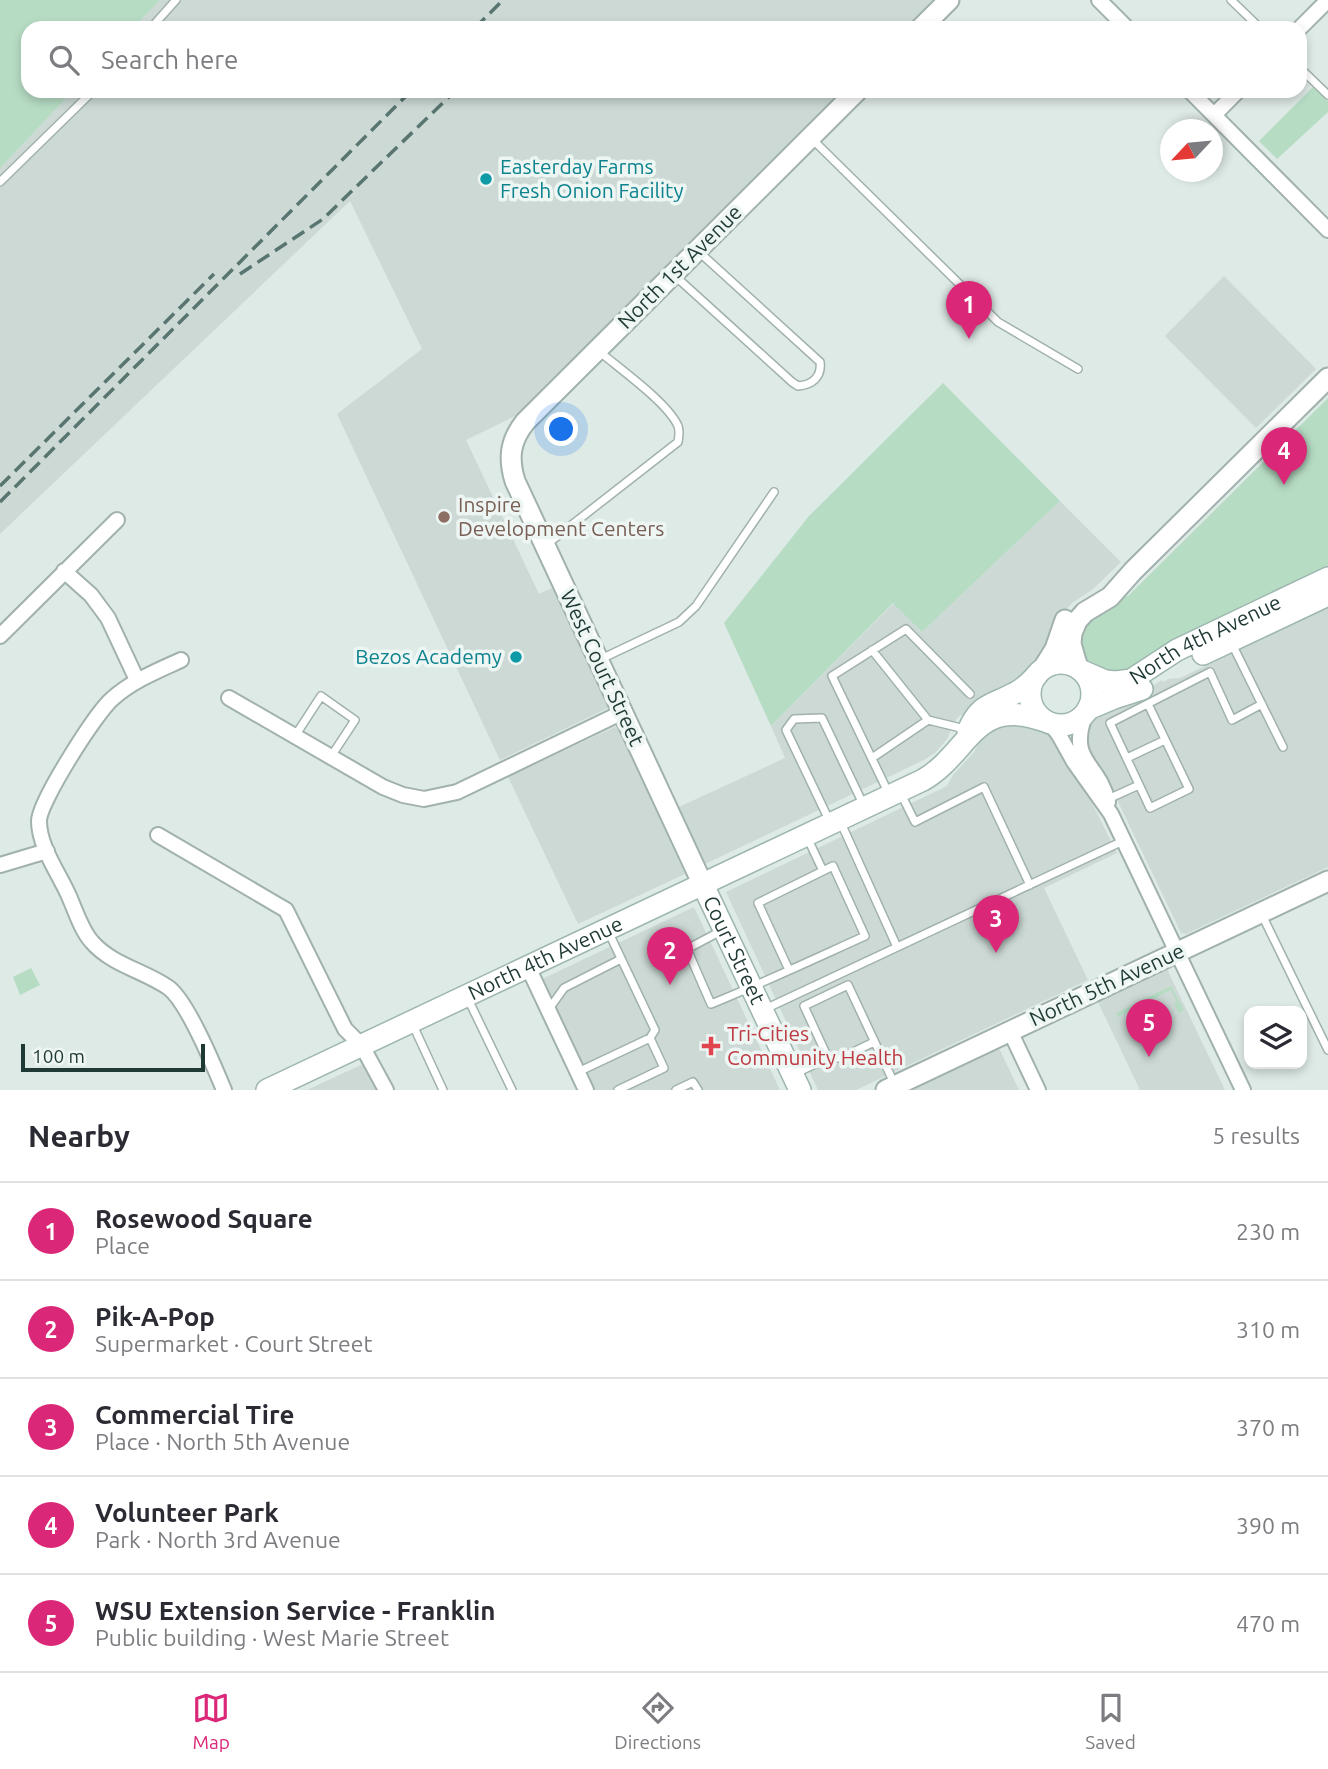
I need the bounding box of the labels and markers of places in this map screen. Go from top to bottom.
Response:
place label: Easterday Farms Fresh Onion Facility [500,154,684,202]
marker: Easterday Farms Fresh Onion Facility [478,171,494,187]
pin: 1 [946,281,992,339]
pin: 4 [1261,427,1307,485]
place label: Inspire Development Centers [458,492,664,540]
marker: Inspire Development Centers [436,509,452,525]
place label: Bezos Academy [355,644,502,668]
marker: Bezos Academy [508,649,524,665]
pin: 3 [973,895,1019,953]
pin: 2 [647,927,693,985]
pin: 5 [1126,999,1172,1057]
place label: Tri-Cities Community Health [727,1021,903,1069]
marker: Tri-Cities Community Health [701,1036,721,1056]

